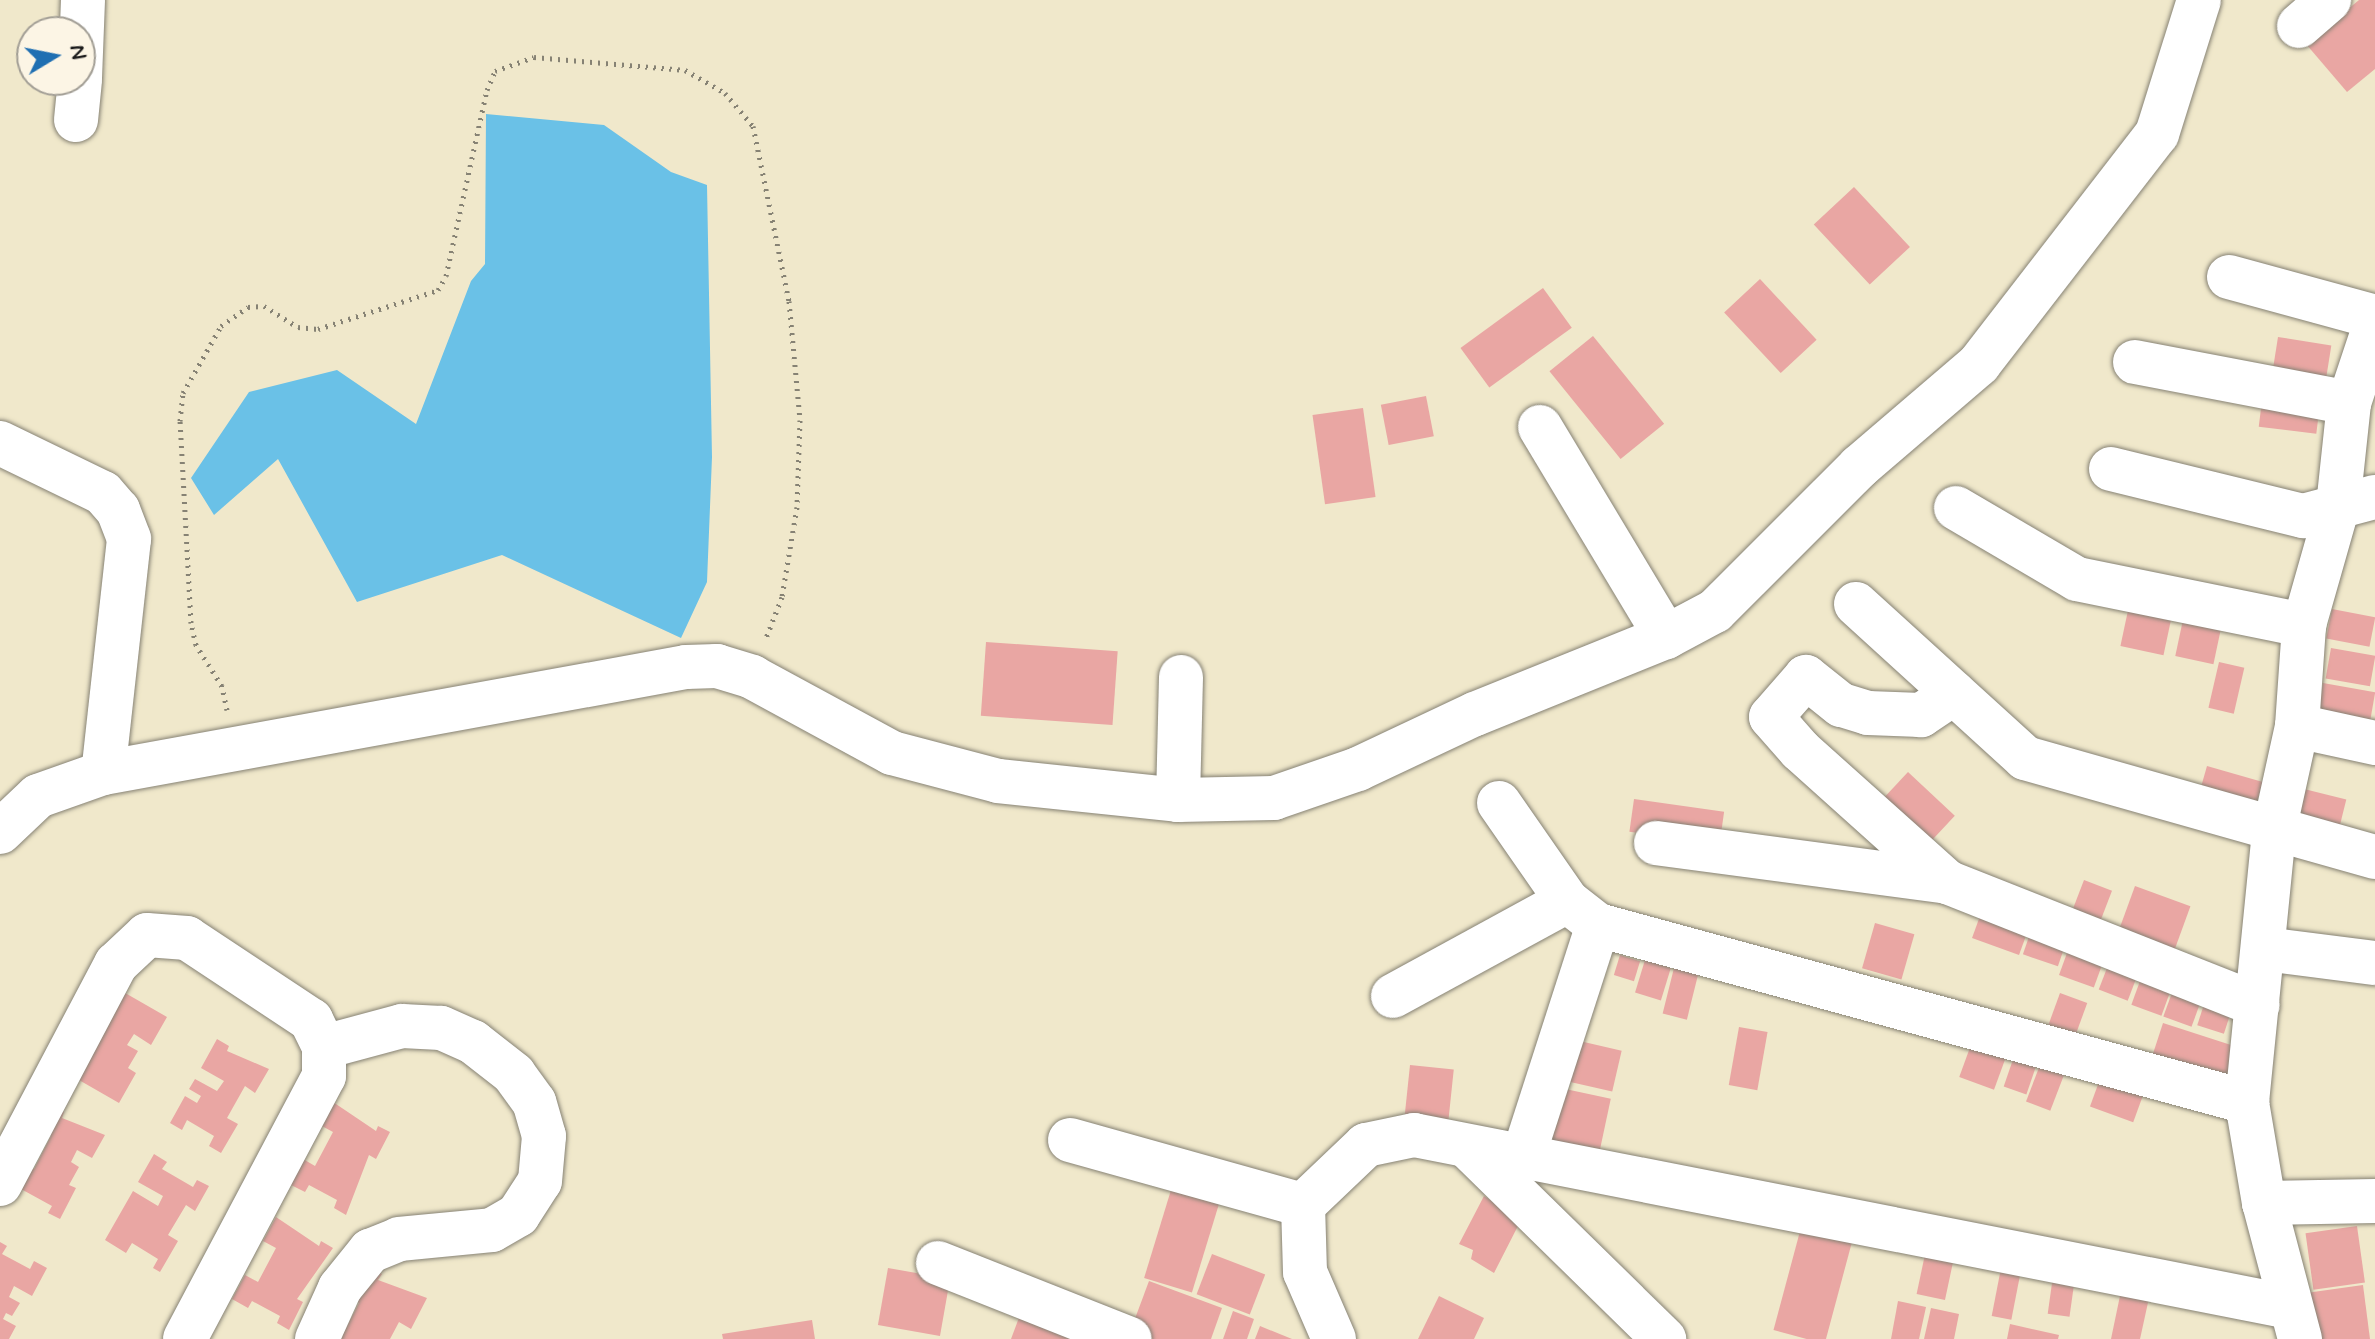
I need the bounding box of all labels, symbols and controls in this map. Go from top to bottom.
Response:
north arrow [16,16,96,96]
text: N [63,43,93,62]

